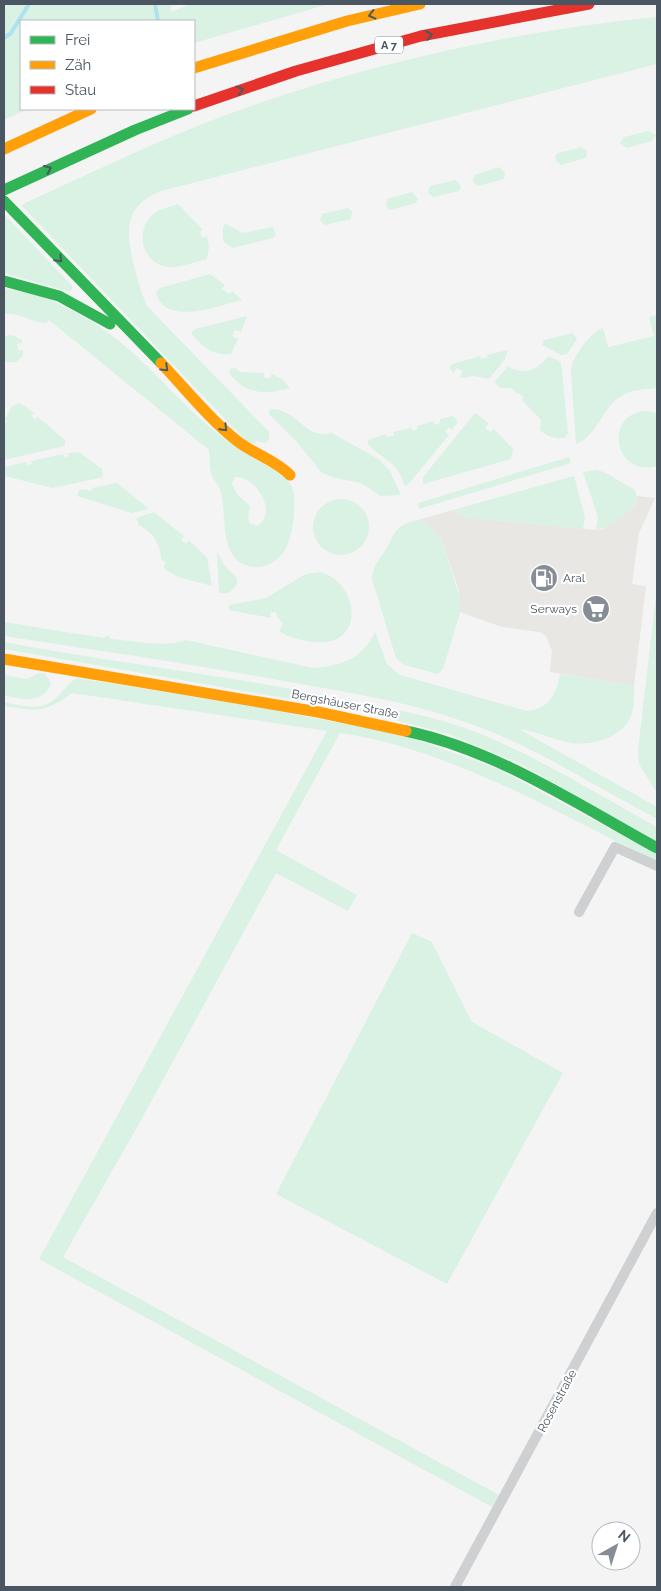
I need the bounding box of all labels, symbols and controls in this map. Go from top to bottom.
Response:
one-way arrow [368,9,377,20]
legend [20,20,195,110]
one-way arrow [425,30,434,41]
text: Frei [65,31,90,49]
road number: A 7 [375,36,403,54]
text: Zäh [65,56,91,74]
text: Stau [65,81,96,99]
one-way arrow [235,86,243,96]
one-way arrow [43,164,52,175]
one-way arrow [53,253,62,262]
one-way arrow [159,362,168,371]
one-way arrow [218,423,227,432]
fuel station icon: Aral [529,563,559,593]
place label: Aral [563,571,586,585]
supermarket icon: Serways [581,594,611,624]
place label: Serways [530,602,577,616]
street label: Bergshäuser Straße [290,687,400,721]
street label: Rosenstraße [535,1367,579,1435]
north arrow [591,1521,641,1571]
text: N [615,1526,633,1545]

